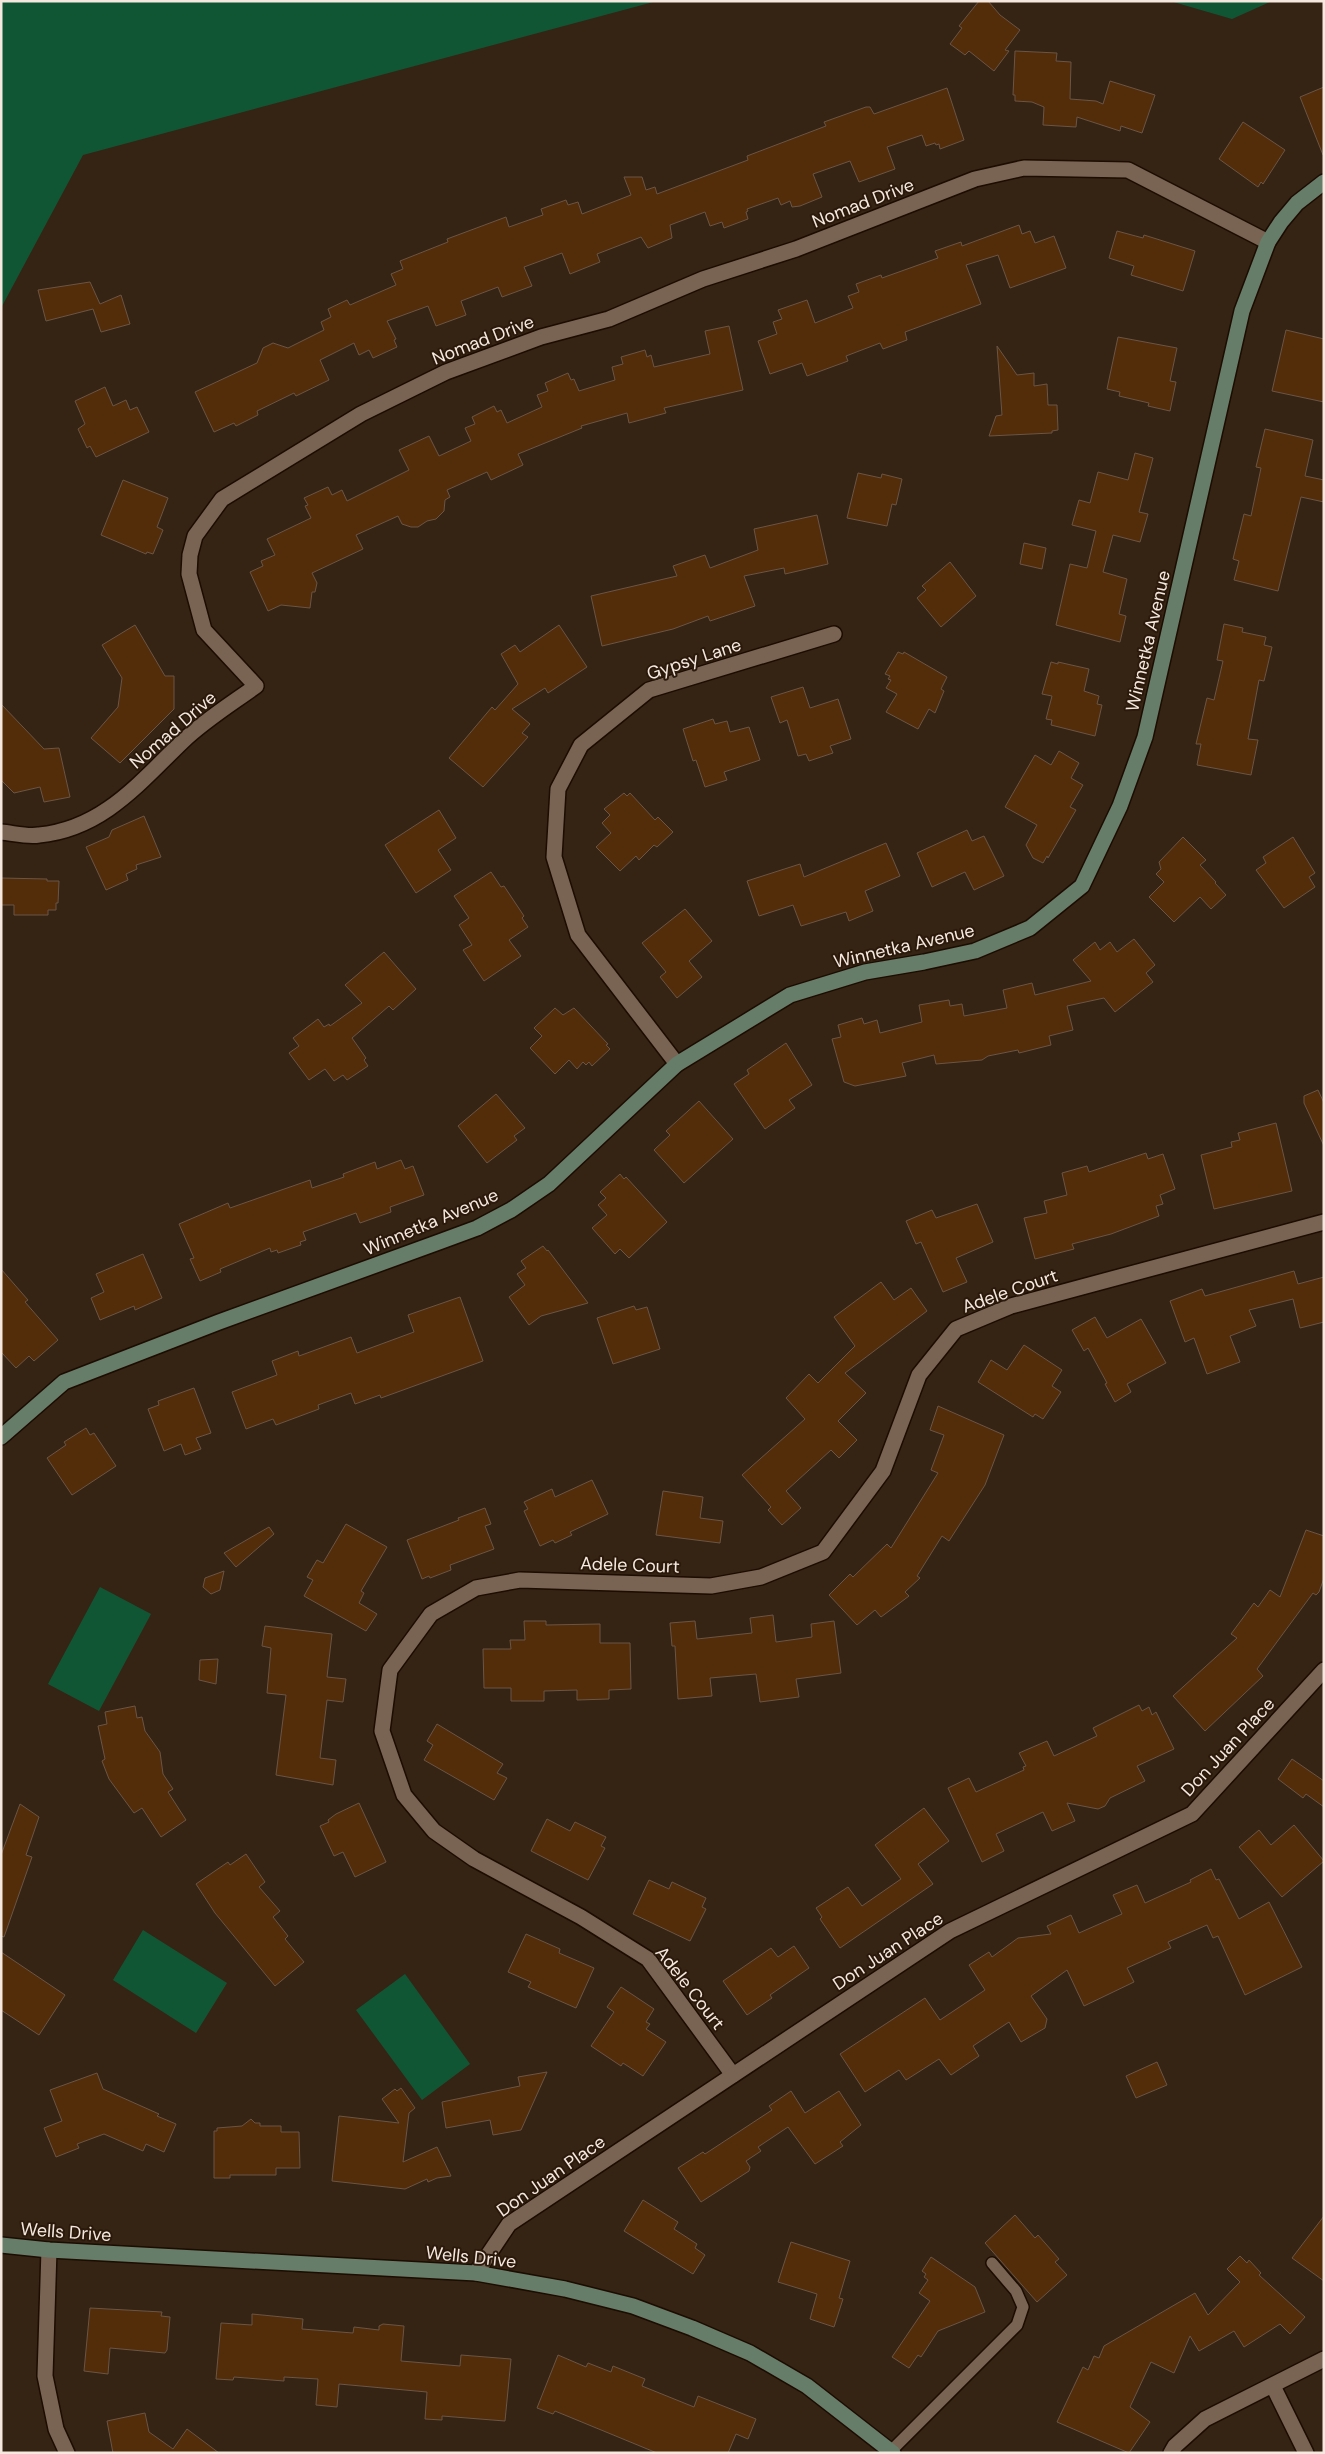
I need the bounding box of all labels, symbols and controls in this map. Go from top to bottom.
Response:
street label: Nomad Drive [808,173,918,233]
street label: Nomad Drive [428,310,538,370]
street label: Winnetka Avenue [1120,568,1176,714]
street label: Gypsy Lane [644,632,744,686]
street label: Nomad Drive [125,686,221,774]
street label: Winnetka Avenue [831,918,977,974]
street label: Winnetka Avenue [360,1183,502,1261]
street label: Adele Court [959,1263,1061,1319]
street label: Adele Court [580,1551,680,1579]
street label: Don Juan Place [1176,1692,1280,1802]
street label: Don Juan Place [828,1906,948,1996]
street label: Adele Court [650,1941,730,2035]
street label: Don Juan Place [492,2130,610,2222]
street label: Wells Drive [20,2217,112,2247]
street label: Wells Drive [424,2240,518,2274]

